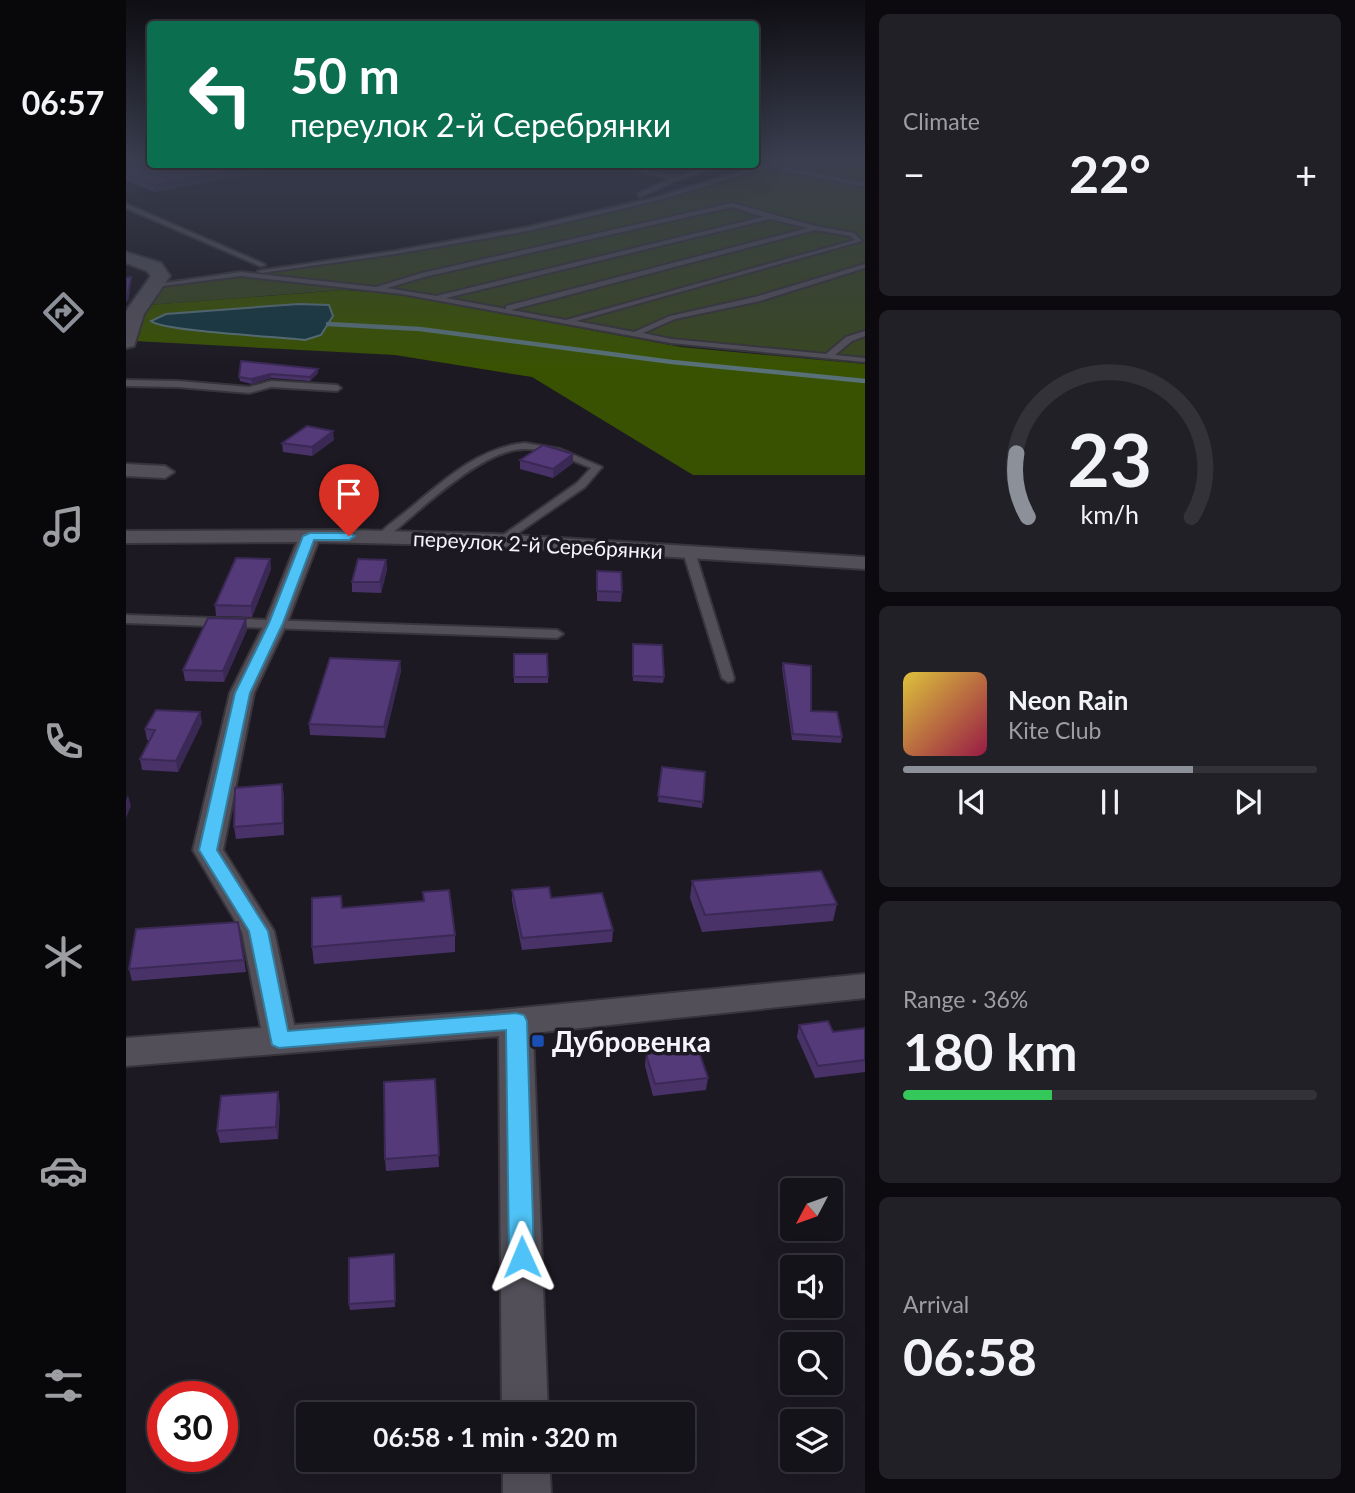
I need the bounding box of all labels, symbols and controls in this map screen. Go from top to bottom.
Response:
text: 50 m [290,46,400,104]
icon: left [175,49,266,140]
text: 06:57 [22,83,104,122]
text: переулок 2-й Серебрянки [290,105,671,144]
text: Climate [903,107,980,135]
text: 22° [1069,142,1151,204]
text: − [903,151,925,197]
text: + [1295,151,1317,197]
icon: directions [39,288,88,337]
text: 23 [1068,415,1152,503]
pin [319,464,379,536]
icon: arrive [330,475,368,513]
text: km/h [1081,498,1139,528]
icon: music [39,502,88,551]
street label: переулок 2-й Серебрянки [412,525,664,563]
text: Neon Rain [1008,684,1128,716]
text: Kite Club [1008,716,1101,744]
icon: phone [39,717,88,766]
icon: previous [953,783,991,821]
icon: pause [1091,783,1129,821]
icon: next [1229,783,1267,821]
icon: climate [39,932,88,981]
text: Range · 36% [903,985,1028,1013]
text: 180 km [903,1020,1077,1082]
place label: Дубровенка [552,1024,711,1058]
marker: Дубровенка [530,1033,546,1049]
icon: car [39,1146,88,1195]
north arrow [780,1178,844,1241]
map controls [780,1178,843,1472]
position arrow [485,1220,559,1294]
button: sound [780,1255,843,1318]
text: Arrival [903,1290,969,1318]
text: 06:58 [903,1325,1037,1387]
button: search [780,1332,843,1395]
icon: filters [39,1361,88,1410]
speed limit sign: 30 [147,1381,238,1472]
button: layers [780,1409,843,1472]
text: 06:58 · 1 min · 320 m [373,1421,618,1453]

